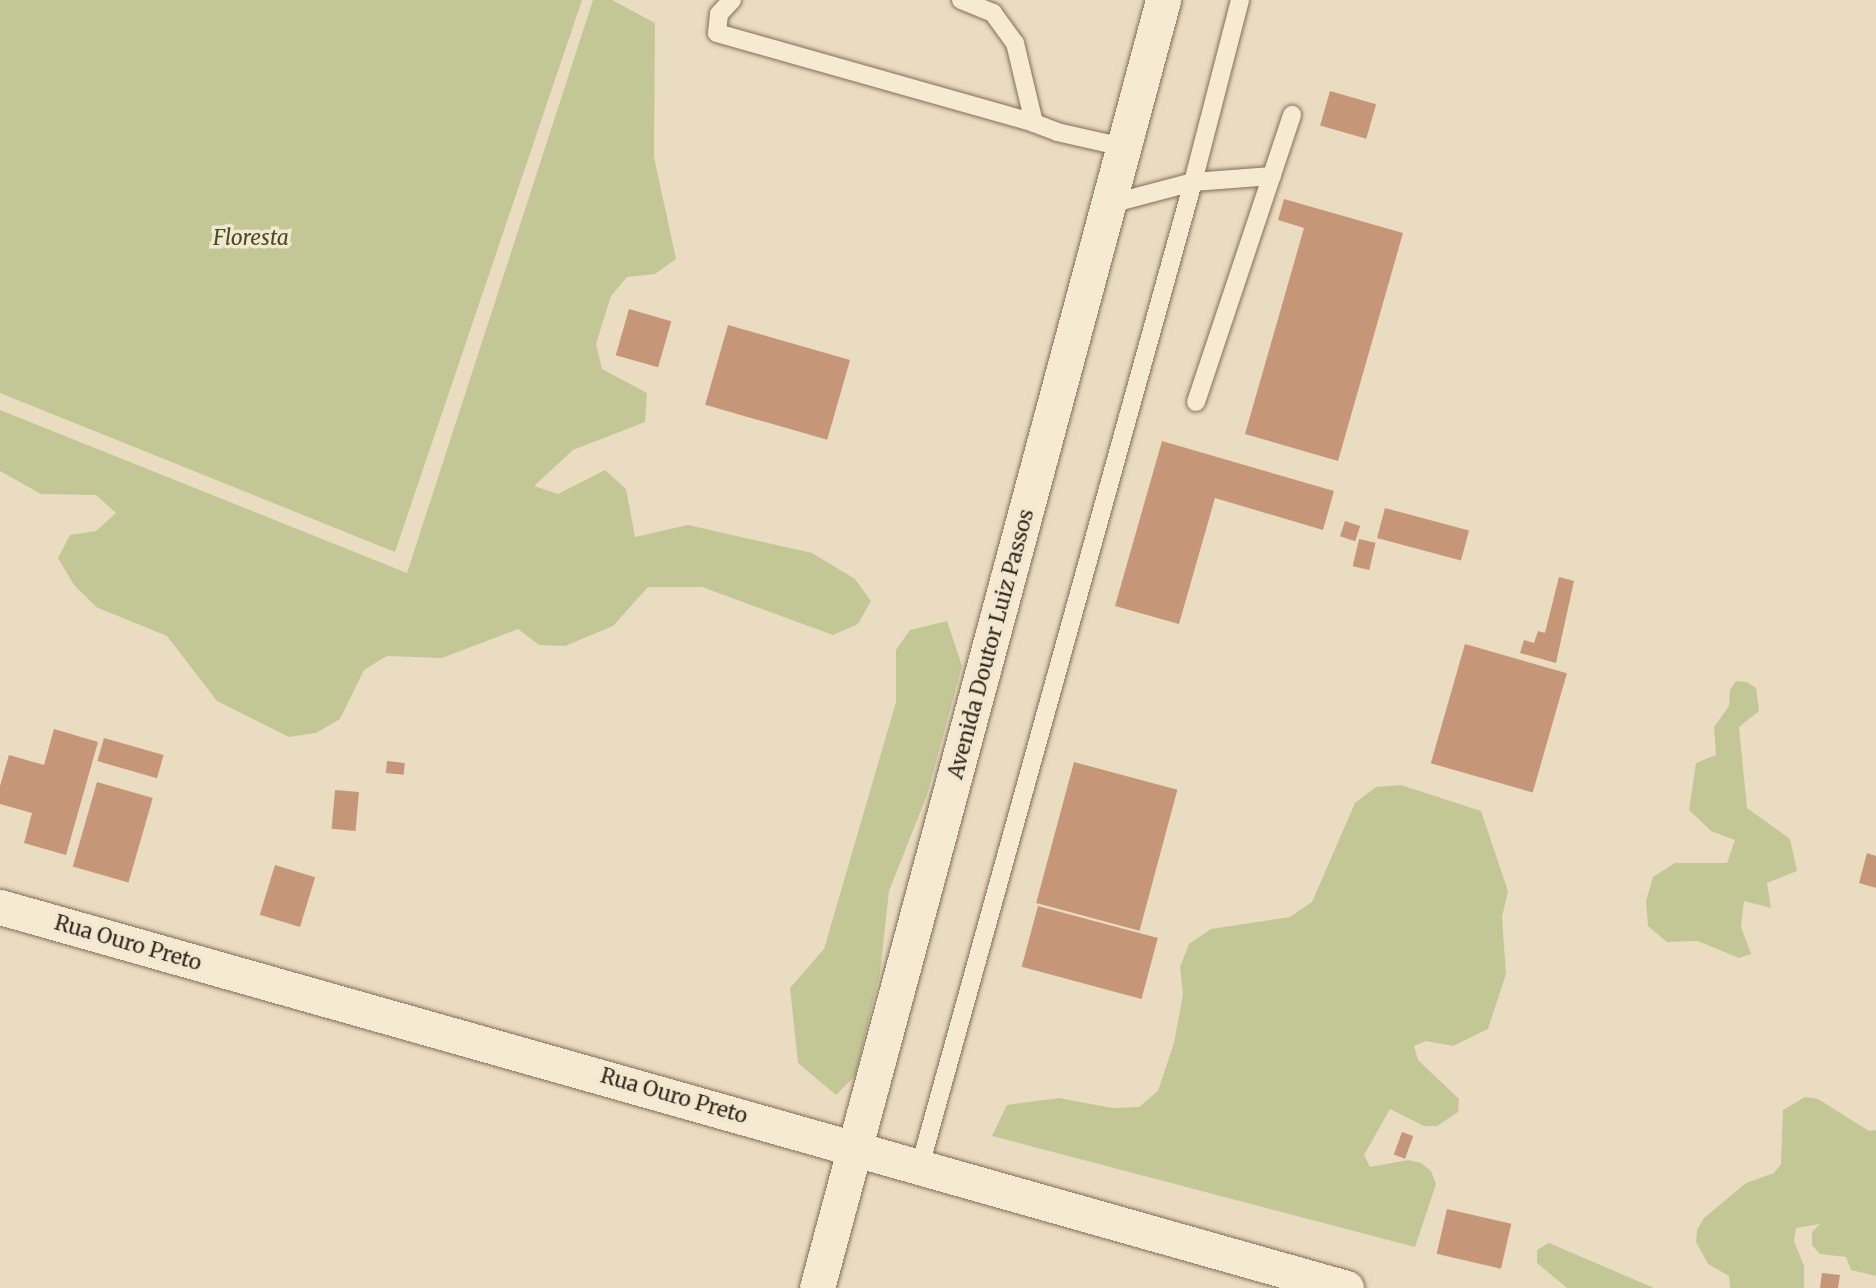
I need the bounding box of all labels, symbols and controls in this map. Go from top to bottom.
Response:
park label: Floresta [213,225,289,251]
street label: Avenida Doutor Luiz Passos [943,506,1039,782]
street label: Rua Ouro Preto [52,910,204,976]
street label: Rua Ouro Preto [598,1063,750,1129]

